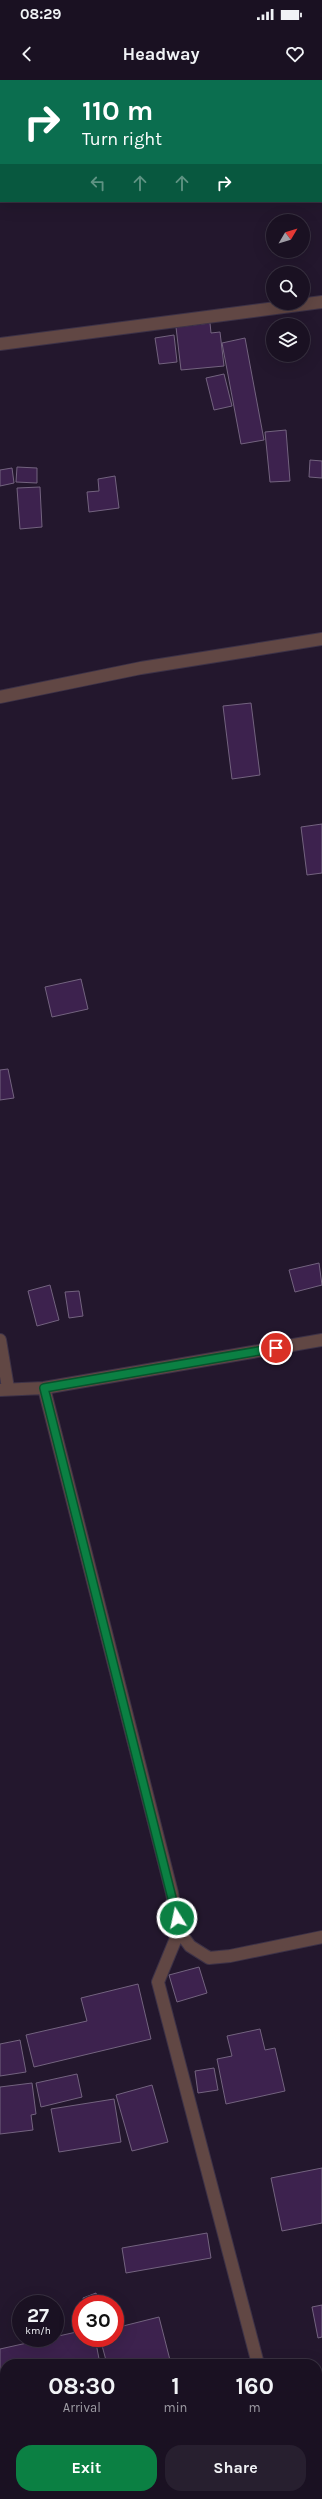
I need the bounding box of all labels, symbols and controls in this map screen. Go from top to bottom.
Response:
text: 08:29 [20,5,61,23]
icon: back [16,43,38,65]
text: Headway [122,43,200,65]
icon: heart [284,43,306,65]
text: 110 m [82,94,153,127]
icon: right [16,96,68,148]
text: Turn right [82,128,162,150]
icon: left [87,172,109,194]
icon: ahead [129,172,151,194]
icon: ahead [171,172,193,194]
icon: right [213,172,235,194]
north arrow [266,214,310,258]
map controls [266,214,310,362]
button: search [266,266,310,310]
button: layers [266,318,310,362]
pin [259,1331,293,1365]
icon: arrive [265,1337,287,1359]
position arrow [156,1897,198,1939]
speed limit sign: 30 [72,2295,124,2347]
text: 27 [27,2304,49,2327]
text: km/h [25,2325,51,2337]
text: 08:30 [48,2372,115,2400]
text: 1 [171,2372,180,2400]
text: 160 [236,2372,274,2400]
text: Arrival [63,2400,101,2415]
text: min [164,2400,187,2415]
text: m [249,2400,261,2415]
button: Exit [16,2445,157,2491]
button: Share [165,2445,306,2491]

